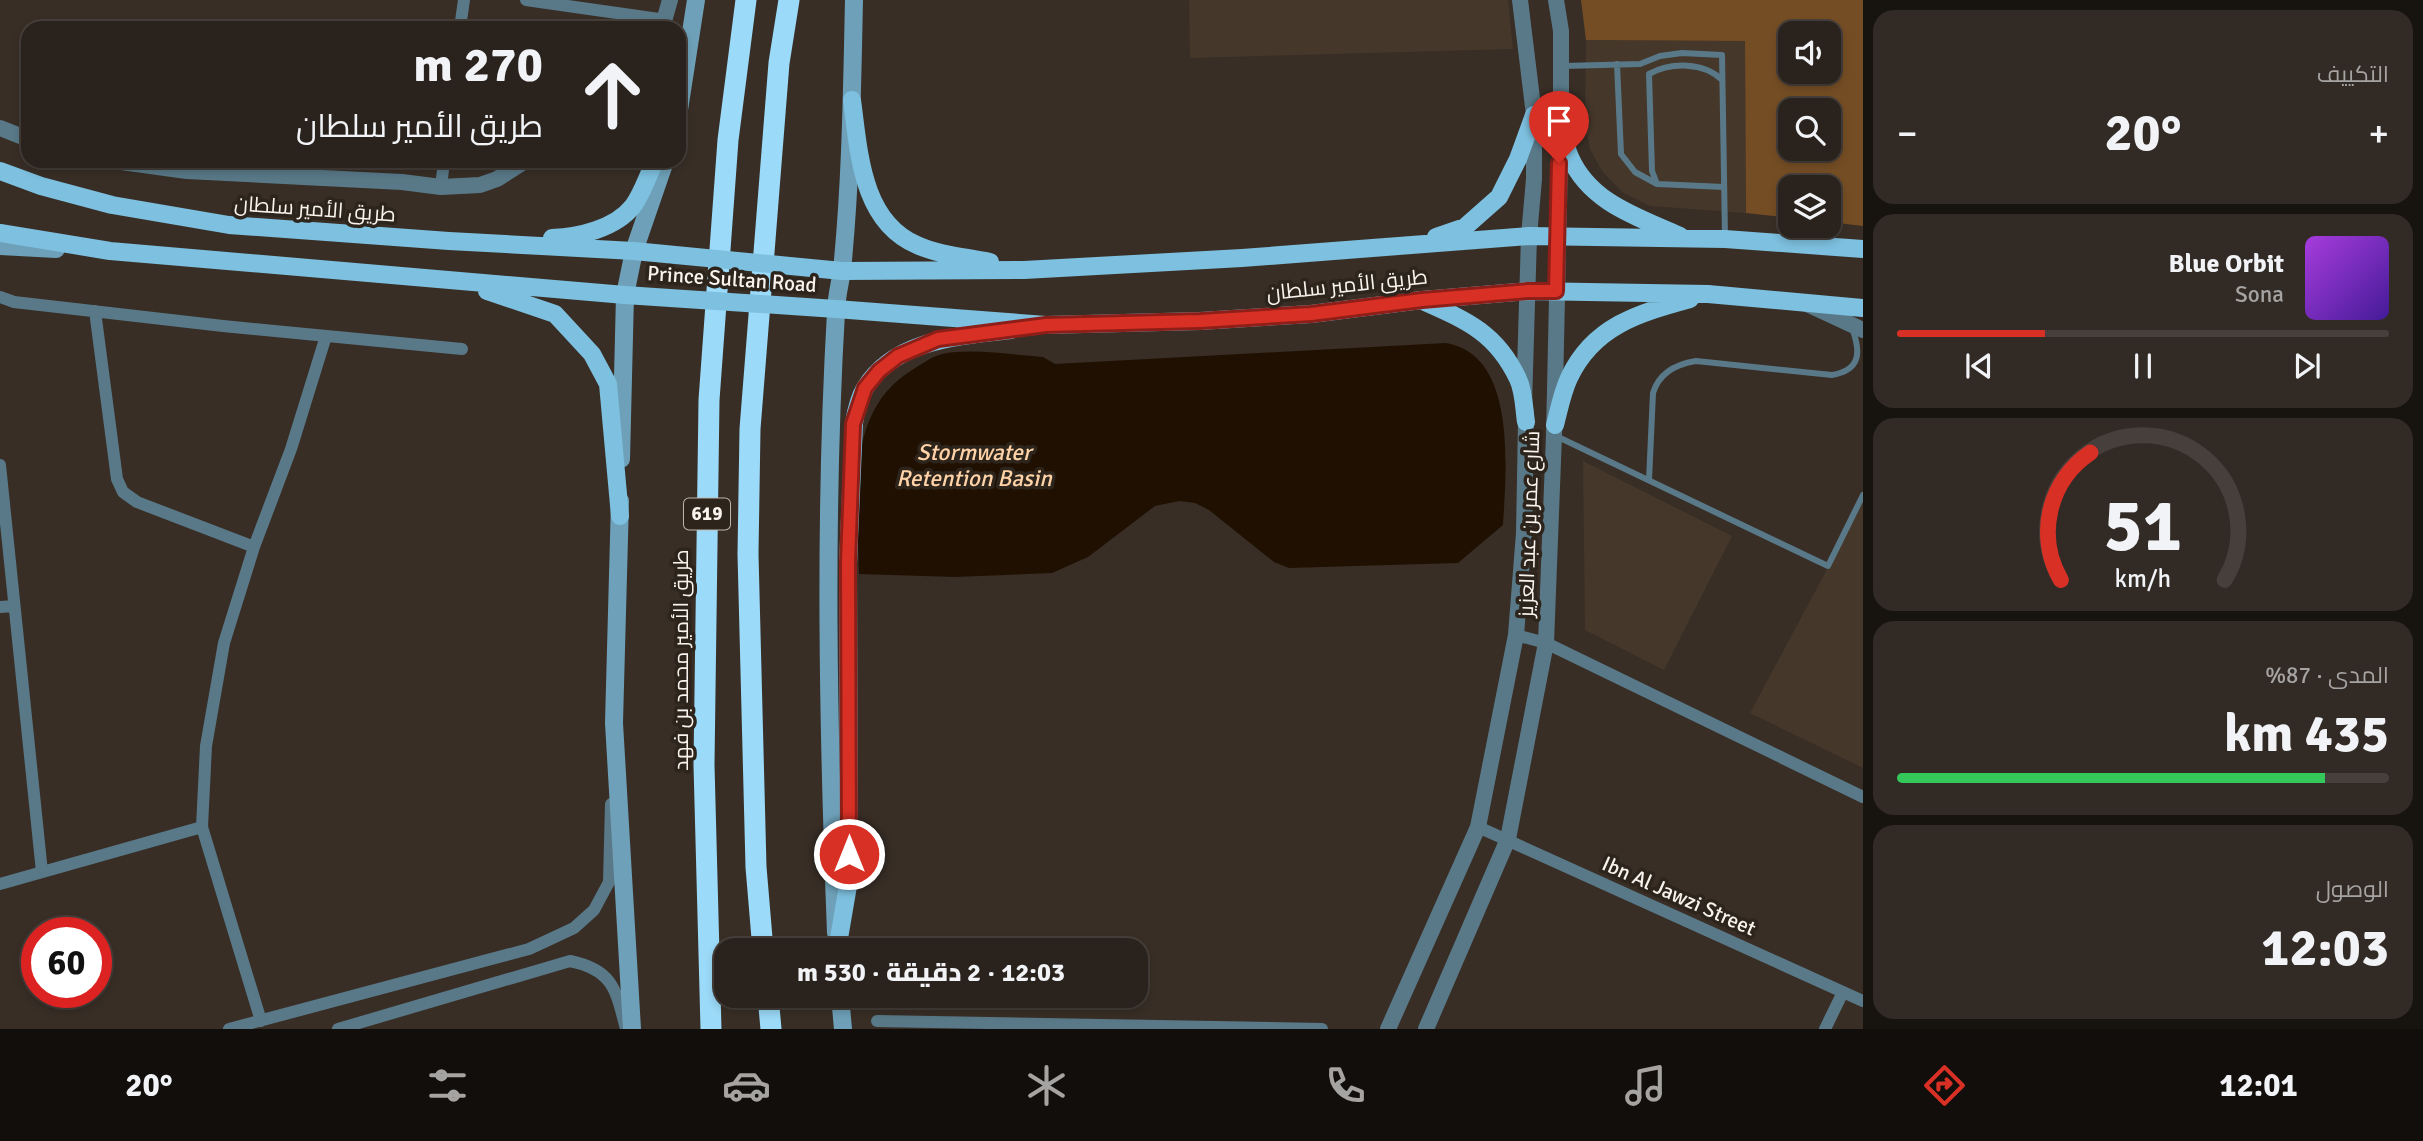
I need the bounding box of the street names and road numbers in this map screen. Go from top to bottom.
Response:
street label: طريق الأمير سلطان [233,190,397,228]
street label: Prince Sultan Road [646,260,818,298]
street label: طريق الأمير سلطان [1265,264,1429,306]
street label: شارع عمر بن عبد العزيز [1513,430,1546,619]
road number: 619 [684,499,730,530]
street label: طريق الأمير محمد بن فهد [668,549,694,771]
street label: Ibn Al Jawzi Street [1598,850,1760,942]

